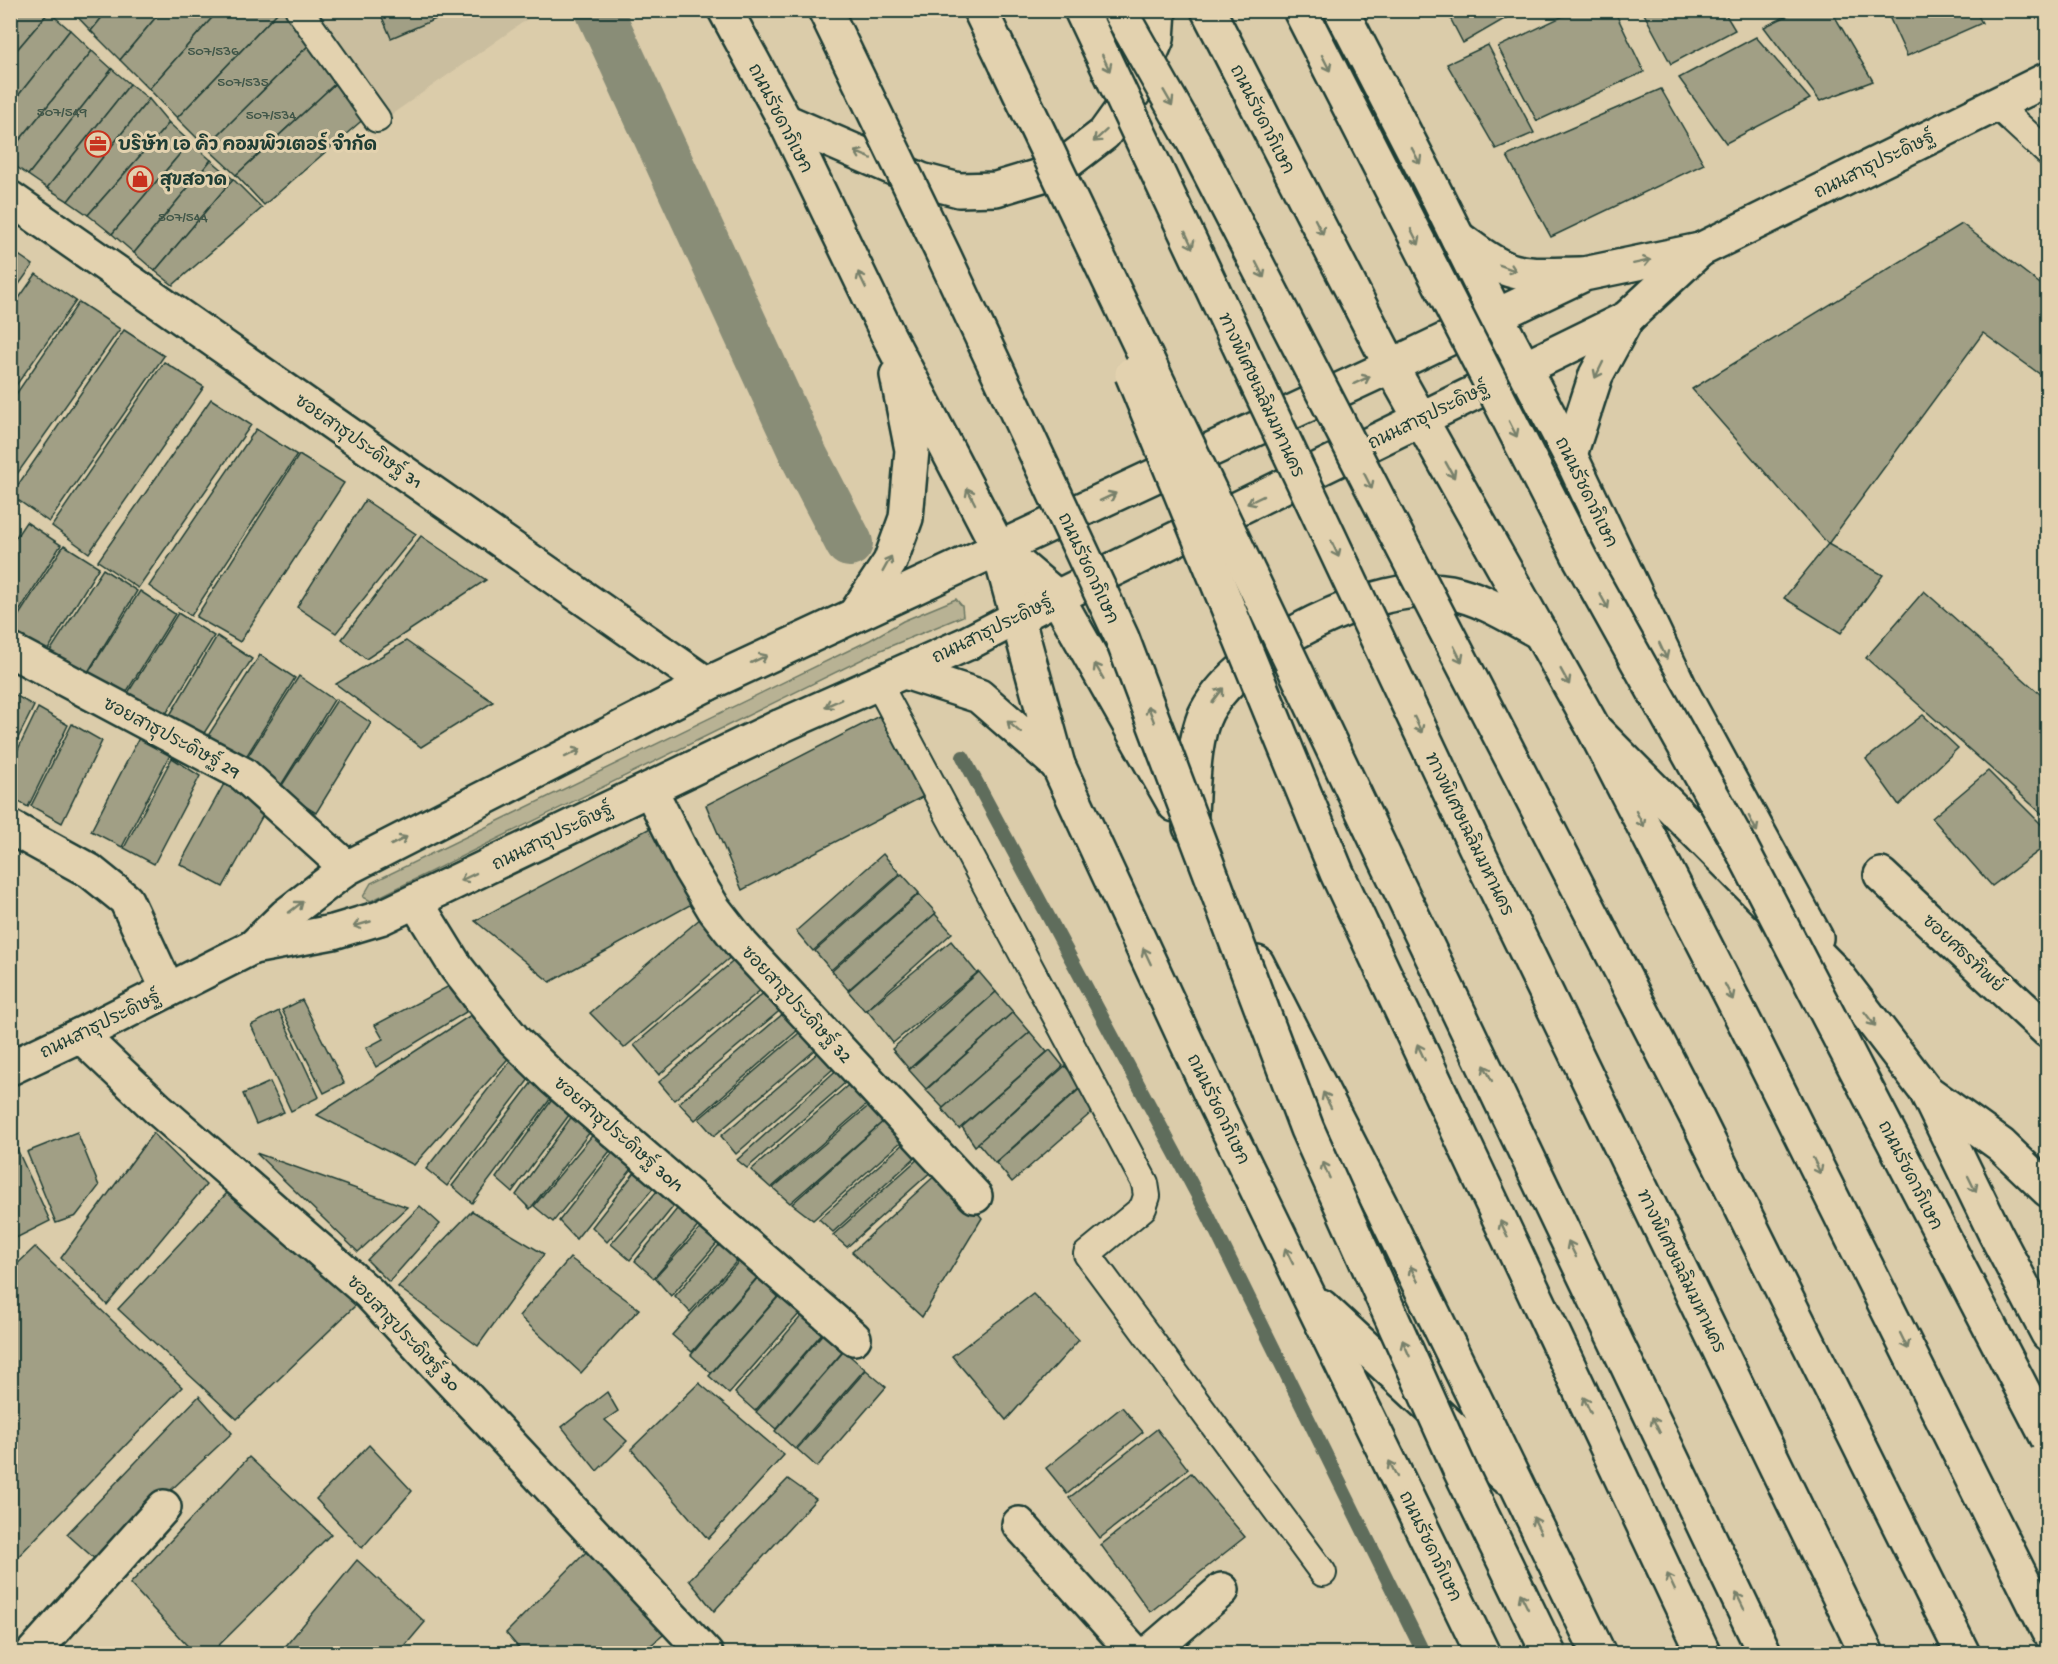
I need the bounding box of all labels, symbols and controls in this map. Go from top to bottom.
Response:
house number: 507/536 [187,43,239,61]
one-way arrow [1321,53,1333,71]
one-way arrow [1101,54,1112,72]
street label: ถนนรัชดาภิเษก [742,59,818,177]
street label: ถนนรัชดาภิเษก [1224,60,1300,178]
house number: 507/535 [217,74,269,92]
one-way arrow [1163,89,1175,106]
house number: 507/549 [37,104,88,122]
house number: 507/534 [246,107,296,125]
street label: ถนนสาธุประดิษฐ์ [1809,123,1940,205]
office icon: บริษัท เอ คิว คอมพิวเตอร์ จำกัด [83,129,113,159]
one-way arrow [1093,129,1108,143]
place label: บริษัท เอ คิว คอมพิวเตอร์ จำกัด [118,131,377,157]
one-way arrow [1411,146,1423,164]
one-way arrow [854,149,873,160]
shop icon: สุขสอาด [125,164,155,194]
place label: สุขสอาด [160,171,227,192]
house number: 507/544 [158,209,208,227]
one-way arrow [1314,218,1326,236]
one-way arrow [1410,227,1421,245]
one-way arrow [1184,230,1196,248]
one-way arrow [1631,256,1651,267]
one-way arrow [1254,261,1266,278]
one-way arrow [1498,263,1517,274]
one-way arrow [856,272,867,290]
street label: ทางพิเศษเฉลิมมหานคร [1212,309,1310,482]
one-way arrow [1593,360,1605,378]
one-way arrow [1352,373,1370,385]
street label: ถนนสาธุประดิษฐ์ [1363,374,1494,456]
street label: ซอยสาธุประดิษฐ์ 31 [289,387,428,496]
one-way arrow [1508,419,1520,437]
street label: ถนนรัชดาภิเษก [1549,433,1623,552]
one-way arrow [1445,460,1456,478]
one-way arrow [1363,471,1374,489]
one-way arrow [965,487,976,505]
one-way arrow [1099,490,1117,502]
one-way arrow [1247,495,1265,506]
street label: ถนนรัชดาภิเษก [1052,509,1124,628]
one-way arrow [1330,540,1342,558]
one-way arrow [881,556,893,573]
street label: ถนนสาธุประดิษฐ์ [927,588,1058,670]
one-way arrow [1599,592,1610,610]
one-way arrow [1658,642,1670,660]
one-way arrow [1452,645,1464,663]
one-way arrow [750,653,768,665]
one-way arrow [1092,663,1104,680]
one-way arrow [1560,667,1571,685]
one-way arrow [1212,687,1225,703]
street label: ซอยสาธุประดิษฐ์ 29 [98,690,245,785]
one-way arrow [825,698,843,709]
one-way arrow [1144,705,1155,724]
one-way arrow [1413,716,1425,734]
one-way arrow [1006,720,1022,733]
one-way arrow [563,746,581,758]
street label: ทางพิเศษเฉลิมมหานคร [1419,748,1519,921]
street label: ถนนสาธุประดิษฐ์ [487,795,618,877]
one-way arrow [1635,809,1646,827]
one-way arrow [1748,815,1759,833]
one-way arrow [390,835,407,847]
one-way arrow [459,872,477,883]
one-way arrow [287,900,303,913]
street label: ซอยศธรทิพย์ [1917,908,2011,998]
one-way arrow [353,919,372,930]
street label: ซอยสาธุประดิษฐ์ 32 [735,939,859,1069]
one-way arrow [1140,948,1152,966]
street label: ถนนสาธุประดิษฐ์ [35,983,166,1065]
one-way arrow [1724,983,1736,1001]
one-way arrow [1864,1011,1877,1027]
one-way arrow [1415,1044,1427,1062]
street label: ถนนรัชดาภิเษก [1181,1050,1255,1169]
one-way arrow [1482,1064,1494,1082]
street label: ซอยสาธุประดิษฐ์ 30/1 [547,1070,690,1199]
one-way arrow [1321,1092,1332,1110]
street label: ถนนรัชดาภิเษก [1872,1116,1948,1234]
one-way arrow [1811,1157,1823,1175]
one-way arrow [1319,1162,1331,1180]
one-way arrow [1966,1175,1978,1193]
street label: ทางพิเศษเฉลิมมหานคร [1631,1185,1731,1358]
one-way arrow [1498,1220,1510,1238]
one-way arrow [1566,1240,1578,1258]
one-way arrow [1283,1247,1295,1265]
one-way arrow [1408,1266,1420,1284]
street label: ซอยสาธุประดิษฐ์ 30 [341,1269,467,1398]
one-way arrow [1898,1332,1910,1350]
one-way arrow [1399,1339,1410,1357]
one-way arrow [1581,1397,1593,1415]
one-way arrow [1650,1416,1662,1434]
one-way arrow [1386,1460,1398,1478]
street label: ถนนรัชดาภิเษก [1393,1487,1467,1606]
one-way arrow [1530,1517,1542,1535]
one-way arrow [1664,1573,1676,1591]
one-way arrow [1517,1592,1529,1610]
one-way arrow [1734,1592,1746,1610]

